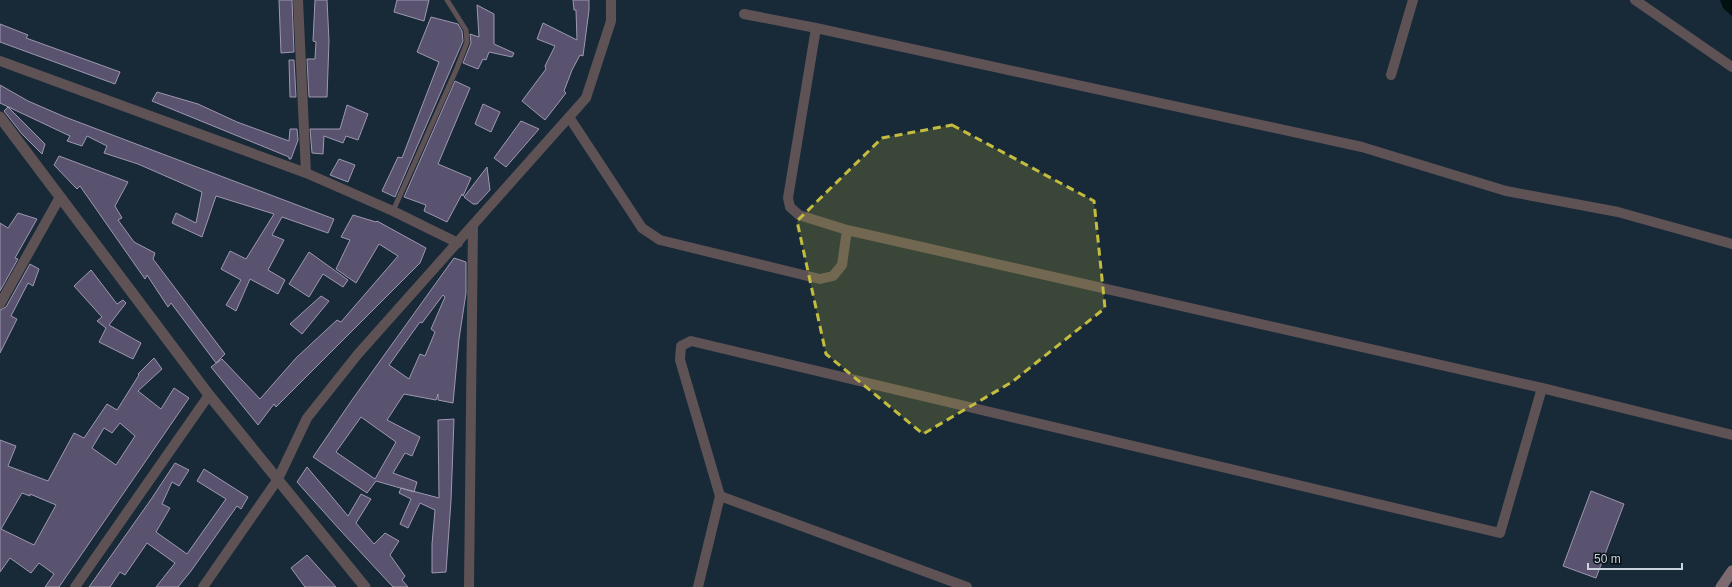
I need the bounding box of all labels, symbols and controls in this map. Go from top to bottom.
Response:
scale bar [1588,545,1682,571]
text: 50 m [1594,552,1621,566]

